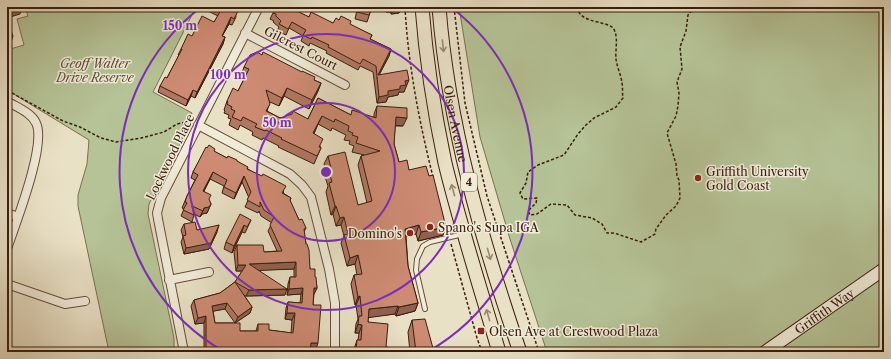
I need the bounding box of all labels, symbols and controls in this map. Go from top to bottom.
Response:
text: 150 m [163,18,197,33]
street label: Gilcrest Court [262,23,341,73]
one-way arrow [439,39,447,52]
park label: Geoff Walter Drive Reserve [55,56,135,85]
text: 100 m [210,67,246,82]
street label: Olsen Avenue [441,84,471,164]
street label: Lockwood Place [143,111,197,202]
text: 50 m [262,115,292,130]
place label: Griffith University Gold Coast [706,164,809,193]
centre of rings [319,165,333,179]
road number: 4 [461,173,477,191]
marker: Griffith University Gold Coast [693,173,703,183]
one-way arrow [448,183,456,196]
place label: Spano's Supa IGA [438,220,540,235]
marker: Spano's Supa IGA [425,222,435,232]
place label: Domino's [348,226,402,241]
marker: Domino's [405,228,415,238]
one-way arrow [486,248,493,261]
street label: Griffith Way [791,285,857,337]
one-way arrow [484,308,491,321]
place label: Olsen Ave at Crestwood Plaza [489,324,659,339]
marker: Olsen Ave at Crestwood Plaza [476,326,486,336]

